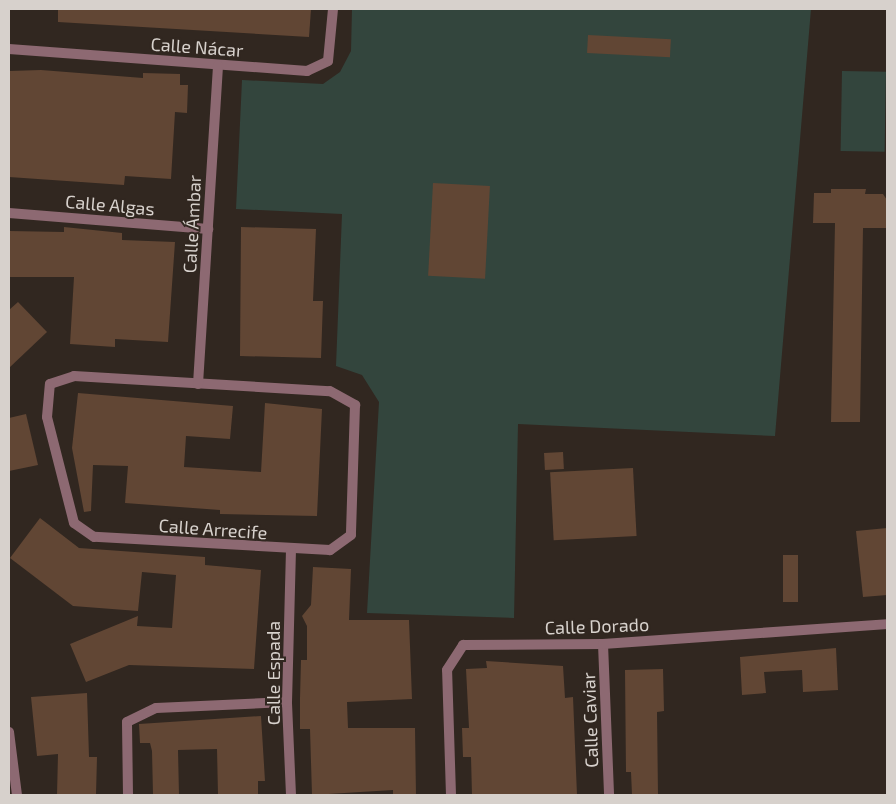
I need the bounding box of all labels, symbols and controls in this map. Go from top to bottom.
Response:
street label: Calle Nácar [150,33,244,61]
street label: Calle Ámbar [179,174,205,274]
street label: Calle Algas [64,190,156,220]
street label: Calle Arrecife [158,514,268,544]
street label: Calle Dorado [544,613,650,639]
street label: Calle Espada [262,621,284,725]
street label: Calle Caviar [578,672,602,768]

